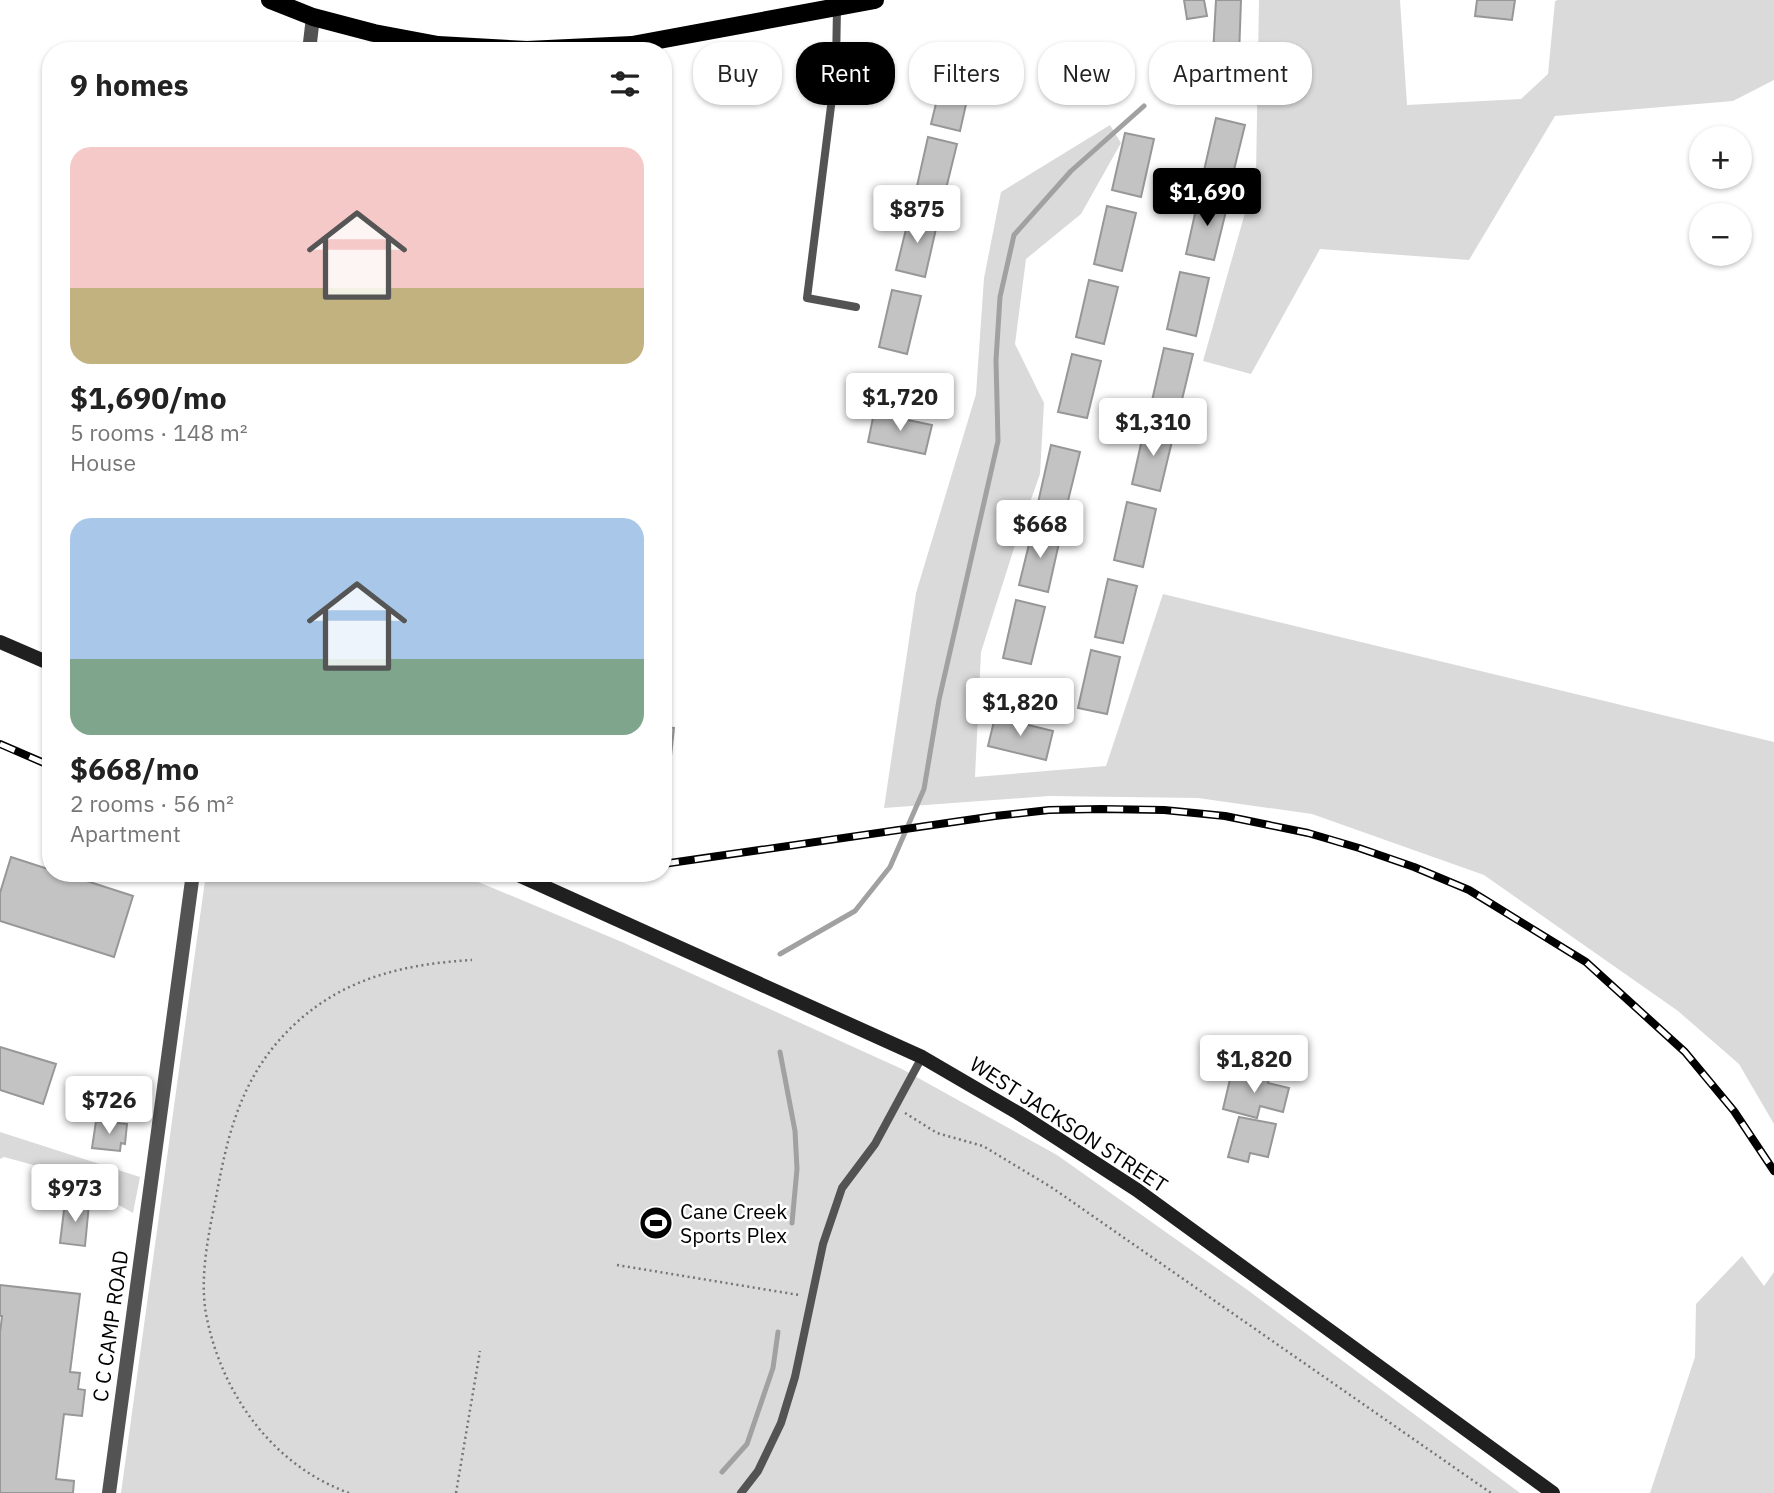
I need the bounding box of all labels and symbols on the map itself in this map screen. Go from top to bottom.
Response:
pin: $1,690 [1150,168,1264,228]
pin: $875 [876,186,958,245]
pin: $1,720 [843,374,957,433]
pin: $1,310 [1096,398,1210,458]
pin: $668 [999,500,1081,560]
pin: $1,820 [963,678,1077,738]
pin: $1,820 [1197,1036,1311,1095]
street label: WEST JACKSON STREET [965,1049,1173,1199]
pin: $726 [68,1076,150,1136]
pin: $973 [34,1164,116,1224]
place label: Cane Creek Sports Plex [680,1197,787,1249]
sports icon: Cane Creek Sports Plex [637,1204,675,1242]
street label: C C CAMP ROAD [86,1249,134,1403]

